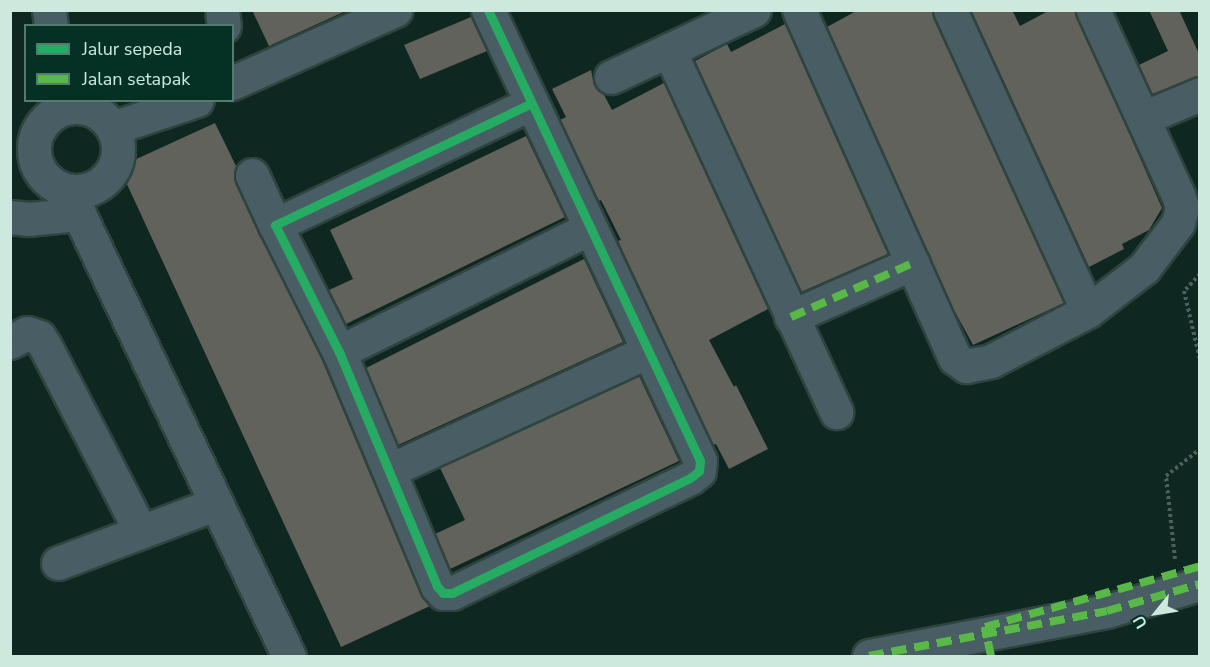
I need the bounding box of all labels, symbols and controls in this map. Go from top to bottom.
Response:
legend [24,24,234,102]
text: Jalur sepeda [82,37,182,61]
text: Jalan setapak [82,67,190,91]
north arrow [1126,583,1186,643]
text: U [1128,611,1153,633]

